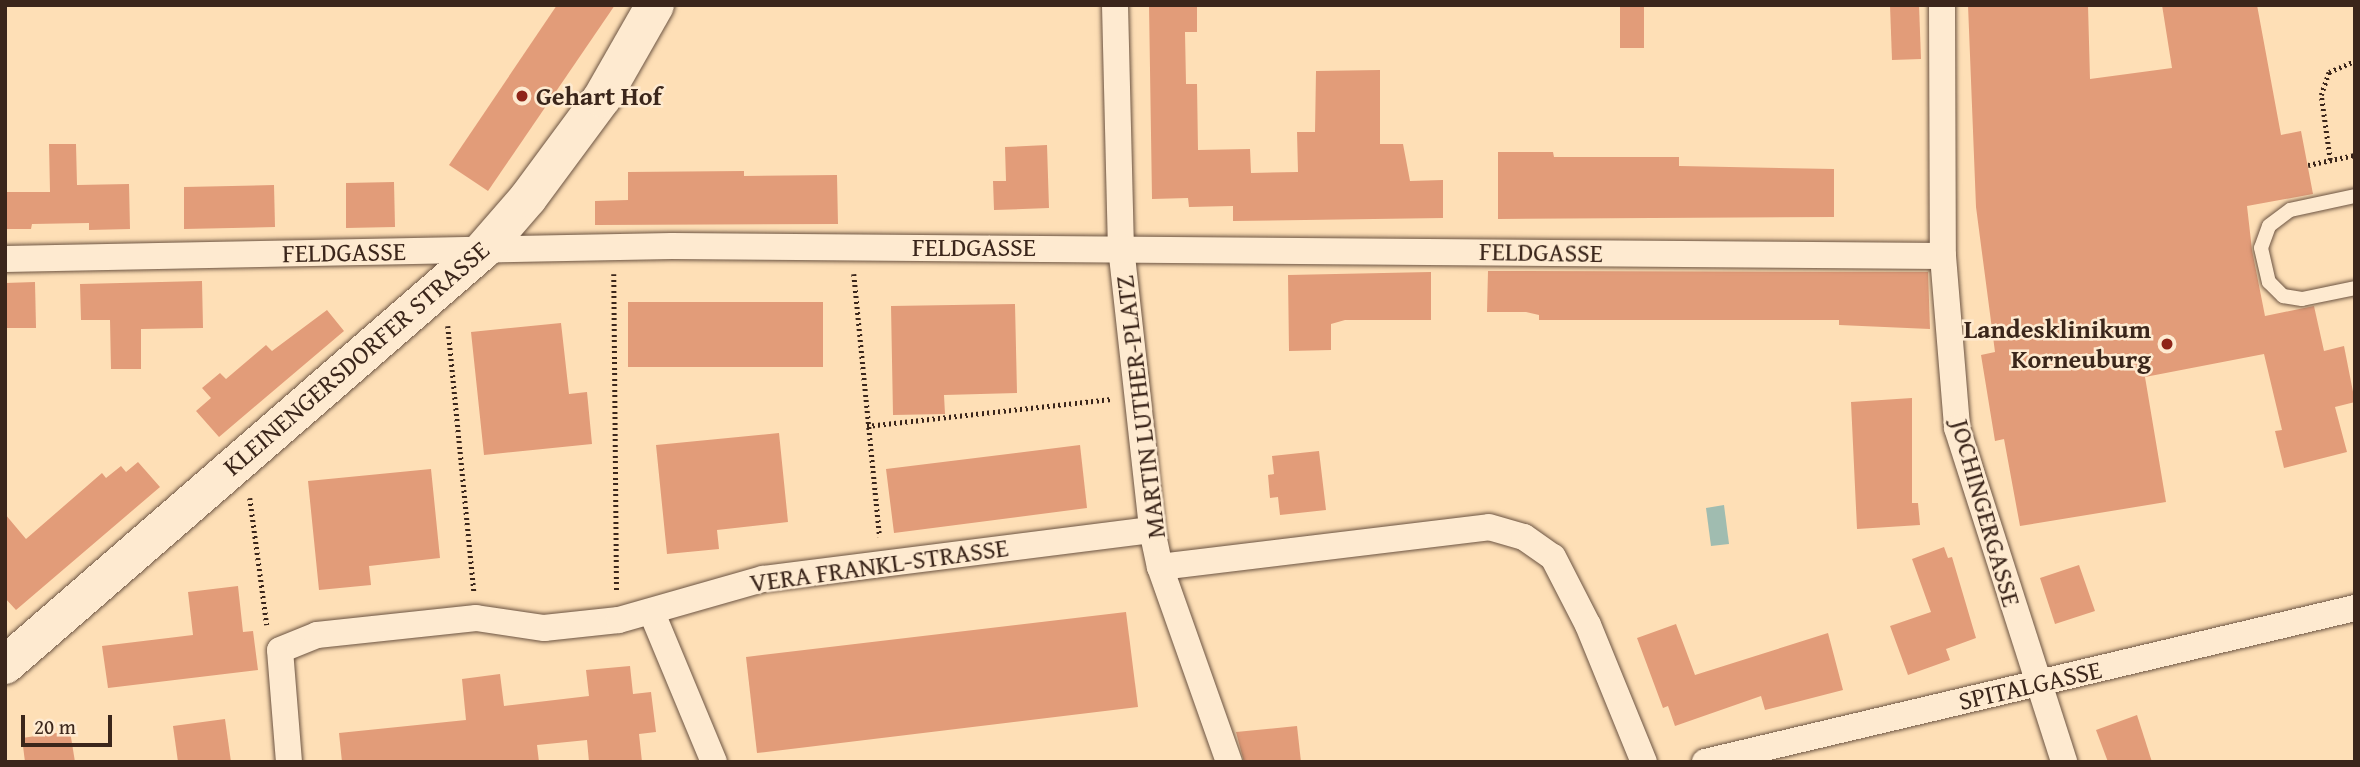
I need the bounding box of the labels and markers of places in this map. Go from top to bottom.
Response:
place label: Gehart Hof [536,80,662,112]
marker: Gehart Hof [514,88,530,104]
place label: Landesklinikum Korneuburg [1964,313,2151,374]
marker: Landesklinikum Korneuburg [2157,334,2177,354]

